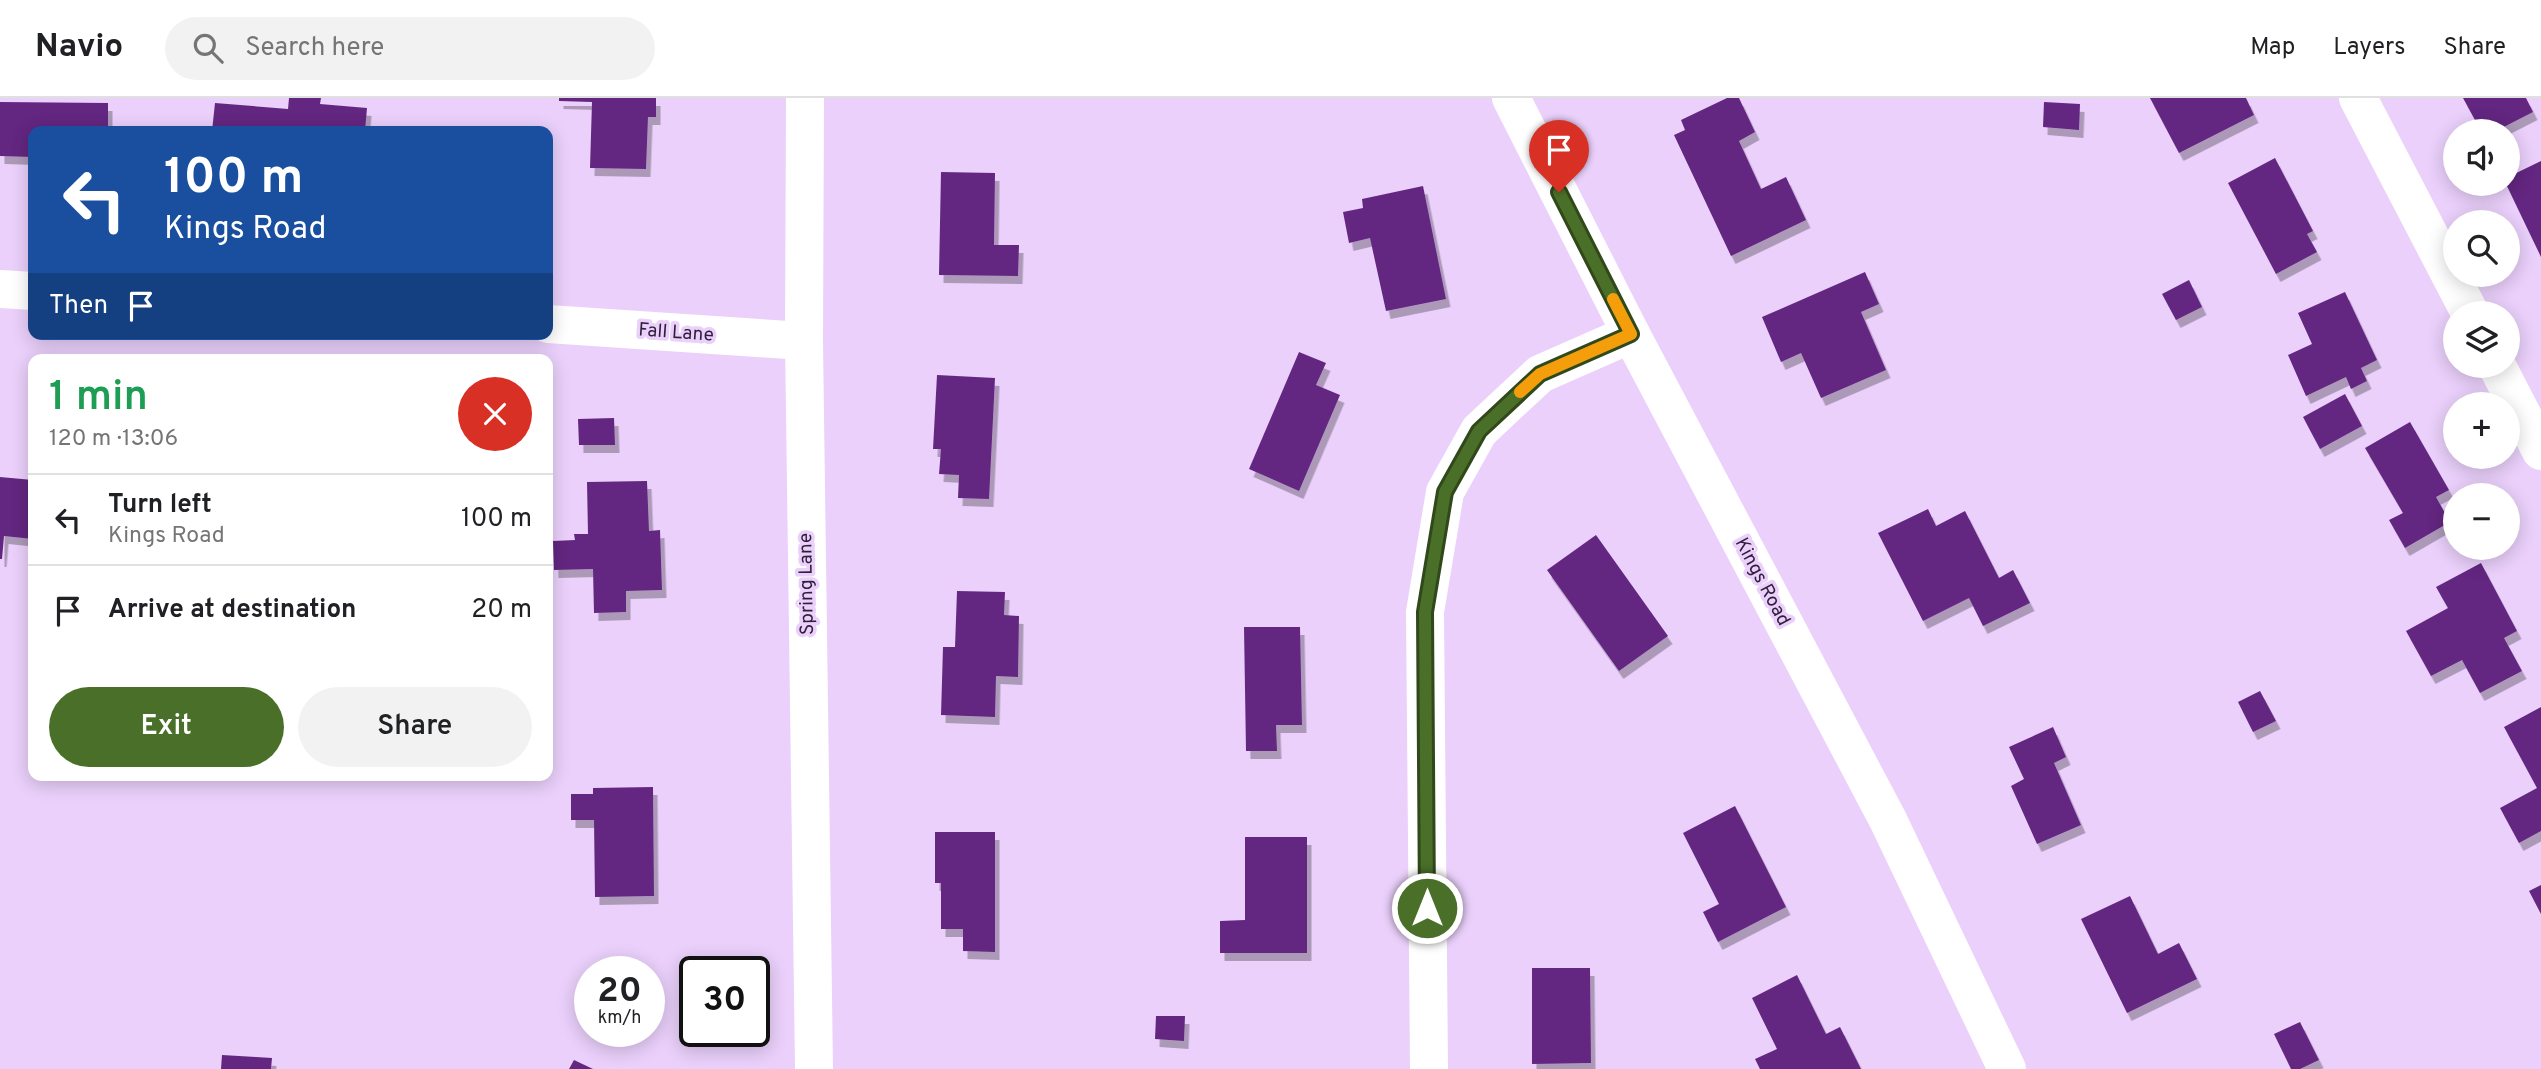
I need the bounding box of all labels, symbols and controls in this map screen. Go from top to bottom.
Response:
search box [165,17,655,80]
text: Navio [35,27,123,69]
icon: search [189,29,227,67]
text: Search here [245,32,384,65]
text: Map [2250,33,2295,63]
text: Layers [2333,33,2405,63]
text: Share [2443,33,2506,63]
map controls [2443,119,2520,560]
button: sound [2443,119,2520,196]
pin [1529,120,1589,192]
icon: arrive [1540,131,1578,169]
text: 100 m [164,149,303,211]
icon: left [49,154,140,245]
text: Kings Road [164,210,326,250]
button: search [2443,210,2520,287]
icon: arrive [122,287,160,325]
text: Then [49,290,108,323]
button: layers [2443,301,2520,378]
street label: Fall Lane [637,318,715,348]
text: 1 min [49,372,148,425]
button: close [458,377,532,451]
button: + [2443,392,2520,469]
text: 120 m · 13:06 [49,425,178,454]
button: − [2443,483,2520,560]
text: Turn left [108,489,212,522]
icon: left [49,501,87,539]
text: 100 m [461,503,532,536]
text: Kings Road [108,522,225,551]
street label: Spring Lane [794,533,820,635]
street label: Kings Road [1729,534,1795,630]
icon: arrive [49,592,87,630]
text: Arrive at destination [108,594,356,627]
text: 20 m [471,594,532,627]
button: Exit [49,687,284,767]
button: Share [298,687,532,767]
position arrow [1390,871,1464,945]
speed limit sign: 30 [679,956,770,1047]
text: 20 [597,970,642,1014]
text: km/h [598,1007,641,1030]

